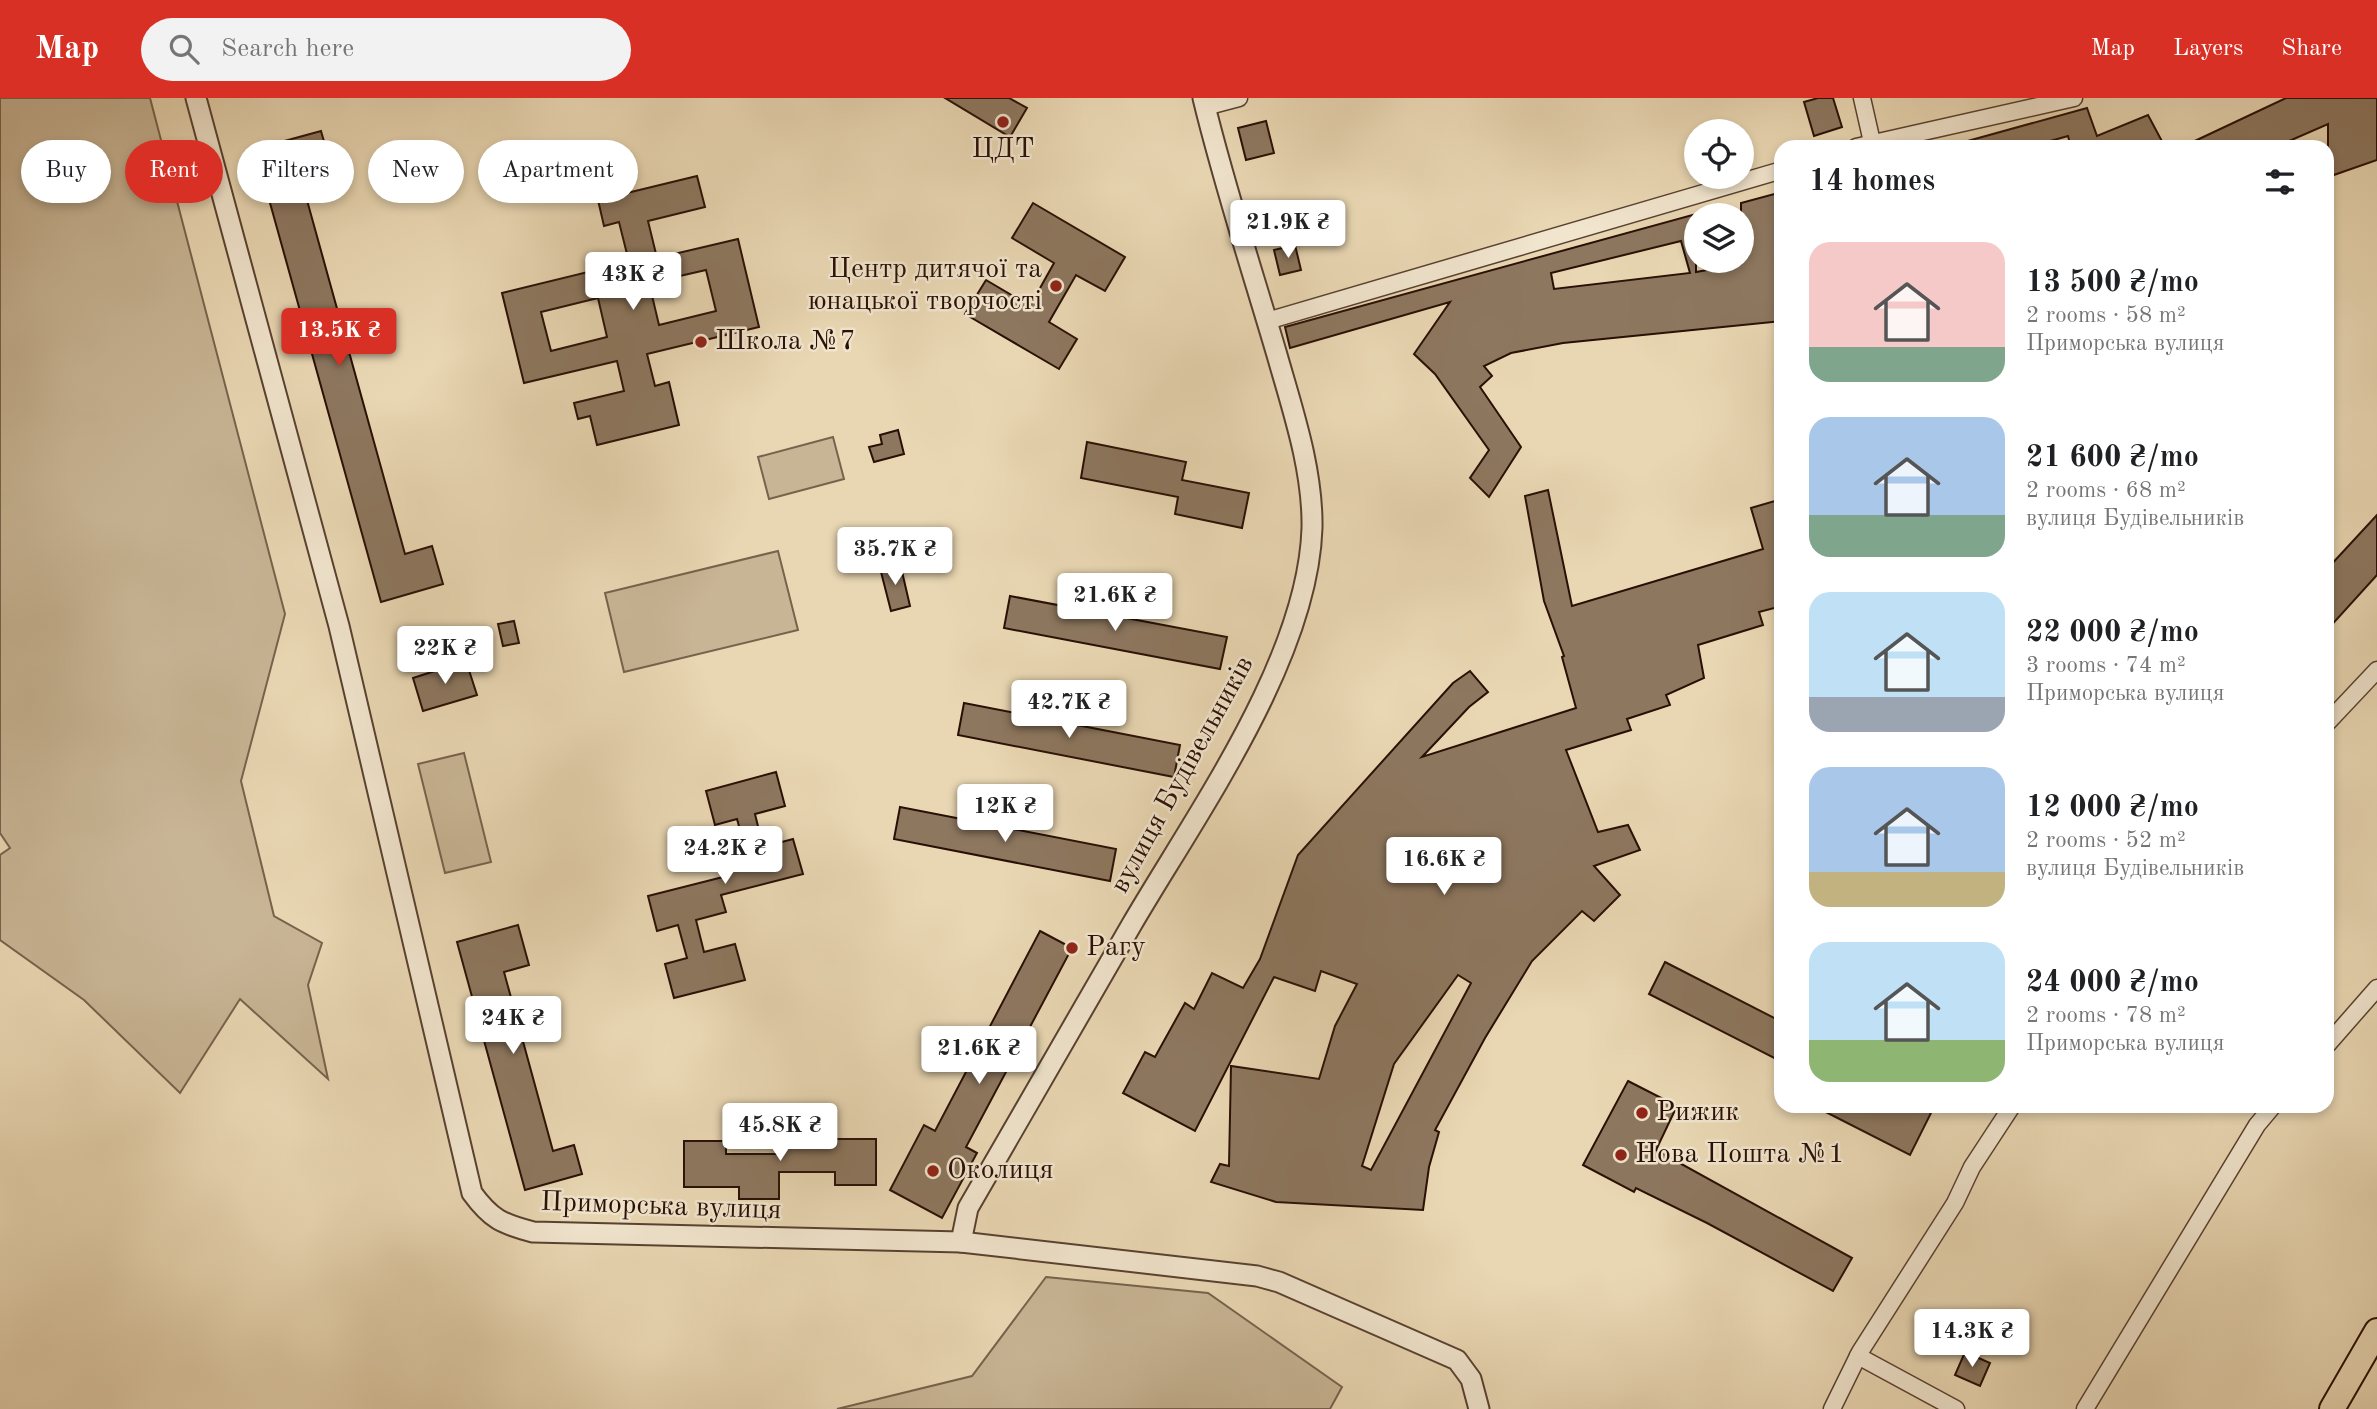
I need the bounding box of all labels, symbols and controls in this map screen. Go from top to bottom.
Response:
search box [141,18,631,81]
icon: search [165,30,203,68]
text: Map [35,33,99,66]
text: Search here [221,36,354,62]
text: Map [2091,37,2135,61]
text: Layers [2173,37,2243,61]
text: Share [2281,37,2342,61]
marker: ЦДТ [995,114,1011,130]
map controls [1684,119,1754,273]
button: locate [1684,119,1754,189]
place label: ЦДТ [971,136,1035,164]
chip: Buy [21,140,111,203]
chip: Rent [125,140,223,203]
chip: Filters [237,140,354,203]
chip: New [368,140,464,203]
chip: Apartment [478,140,638,203]
icon: filters [2261,163,2299,201]
text: 14 homes [1809,167,1935,197]
pin: 21.9K ₴ [1223,200,1353,260]
button: layers [1684,203,1754,273]
text: 21.9K ₴ [1246,211,1330,234]
pin: 43K ₴ [584,252,682,312]
place label: Центр дитячої та юнацької творчості [808,256,1042,316]
text: 43K ₴ [601,263,665,286]
text: 13 500 ₴/mo [2026,268,2199,298]
icon: home [1865,270,1949,354]
marker: Центр дитячої та юнацької творчості [1048,278,1064,294]
text: 2 rooms · 58 m² [2026,304,2186,327]
pin: 13.5K ₴ [274,308,404,368]
text: 13.5K ₴ [297,319,381,342]
place label: Школа №7 [715,328,856,356]
text: Приморська вулиця [2026,332,2224,355]
marker: Школа №7 [693,334,709,350]
text: 21 600 ₴/mo [2026,443,2199,473]
icon: home [1865,445,1949,529]
text: 2 rooms · 68 m² [2026,479,2186,502]
text: вулиця Будівельників [2026,507,2244,530]
pin: 35.7K ₴ [830,528,960,587]
text: 35.7K ₴ [853,538,937,561]
pin: 21.6K ₴ [1050,574,1180,633]
text: 21.6K ₴ [1073,584,1157,607]
text: 22 000 ₴/mo [2026,618,2199,648]
icon: home [1865,620,1949,704]
pin: 22K ₴ [396,626,494,686]
text: 22K ₴ [413,637,477,660]
street label: вулиця Будівельників [1106,652,1260,898]
text: 3 rooms · 74 m² [2026,654,2186,677]
pin: 42.7K ₴ [1004,680,1134,740]
text: Приморська вулиця [2026,682,2224,705]
text: 42.7K ₴ [1027,691,1111,714]
pin: 12K ₴ [956,784,1054,844]
text: 12 000 ₴/mo [2026,793,2199,823]
text: 12K ₴ [973,795,1037,818]
icon: home [1865,795,1949,879]
pin: 24.2K ₴ [660,826,790,886]
text: 2 rooms · 52 m² [2026,829,2186,852]
text: 24.2K ₴ [683,837,767,860]
pin: 16.6K ₴ [1379,838,1509,897]
text: 16.6K ₴ [1402,848,1486,871]
text: вулиця Будівельників [2026,857,2244,880]
place label: Рагу [1086,934,1146,962]
marker: Рагу [1064,940,1080,956]
text: 24 000 ₴/mo [2026,968,2199,998]
icon: home [1865,970,1949,1054]
pin: 24K ₴ [464,996,562,1056]
text: 2 rooms · 78 m² [2026,1004,2186,1027]
text: 24K ₴ [481,1007,545,1030]
pin: 21.6K ₴ [914,1026,1044,1086]
text: Приморська вулиця [2026,1032,2224,1055]
text: 21.6K ₴ [937,1037,1021,1060]
place label: Рижик [1656,1099,1739,1127]
pin: 45.8K ₴ [715,1104,845,1163]
marker: Рижик [1634,1105,1650,1121]
text: 45.8K ₴ [738,1114,822,1137]
place label: Нова Пошта №1 [1635,1141,1844,1169]
marker: Нова Пошта №1 [1613,1147,1629,1163]
place label: Околиця [947,1157,1054,1185]
marker: Околиця [925,1163,941,1179]
street label: Приморська вулиця [540,1189,782,1225]
pin: 14.3K ₴ [1907,1310,2037,1369]
text: 14.3K ₴ [1930,1320,2014,1343]

